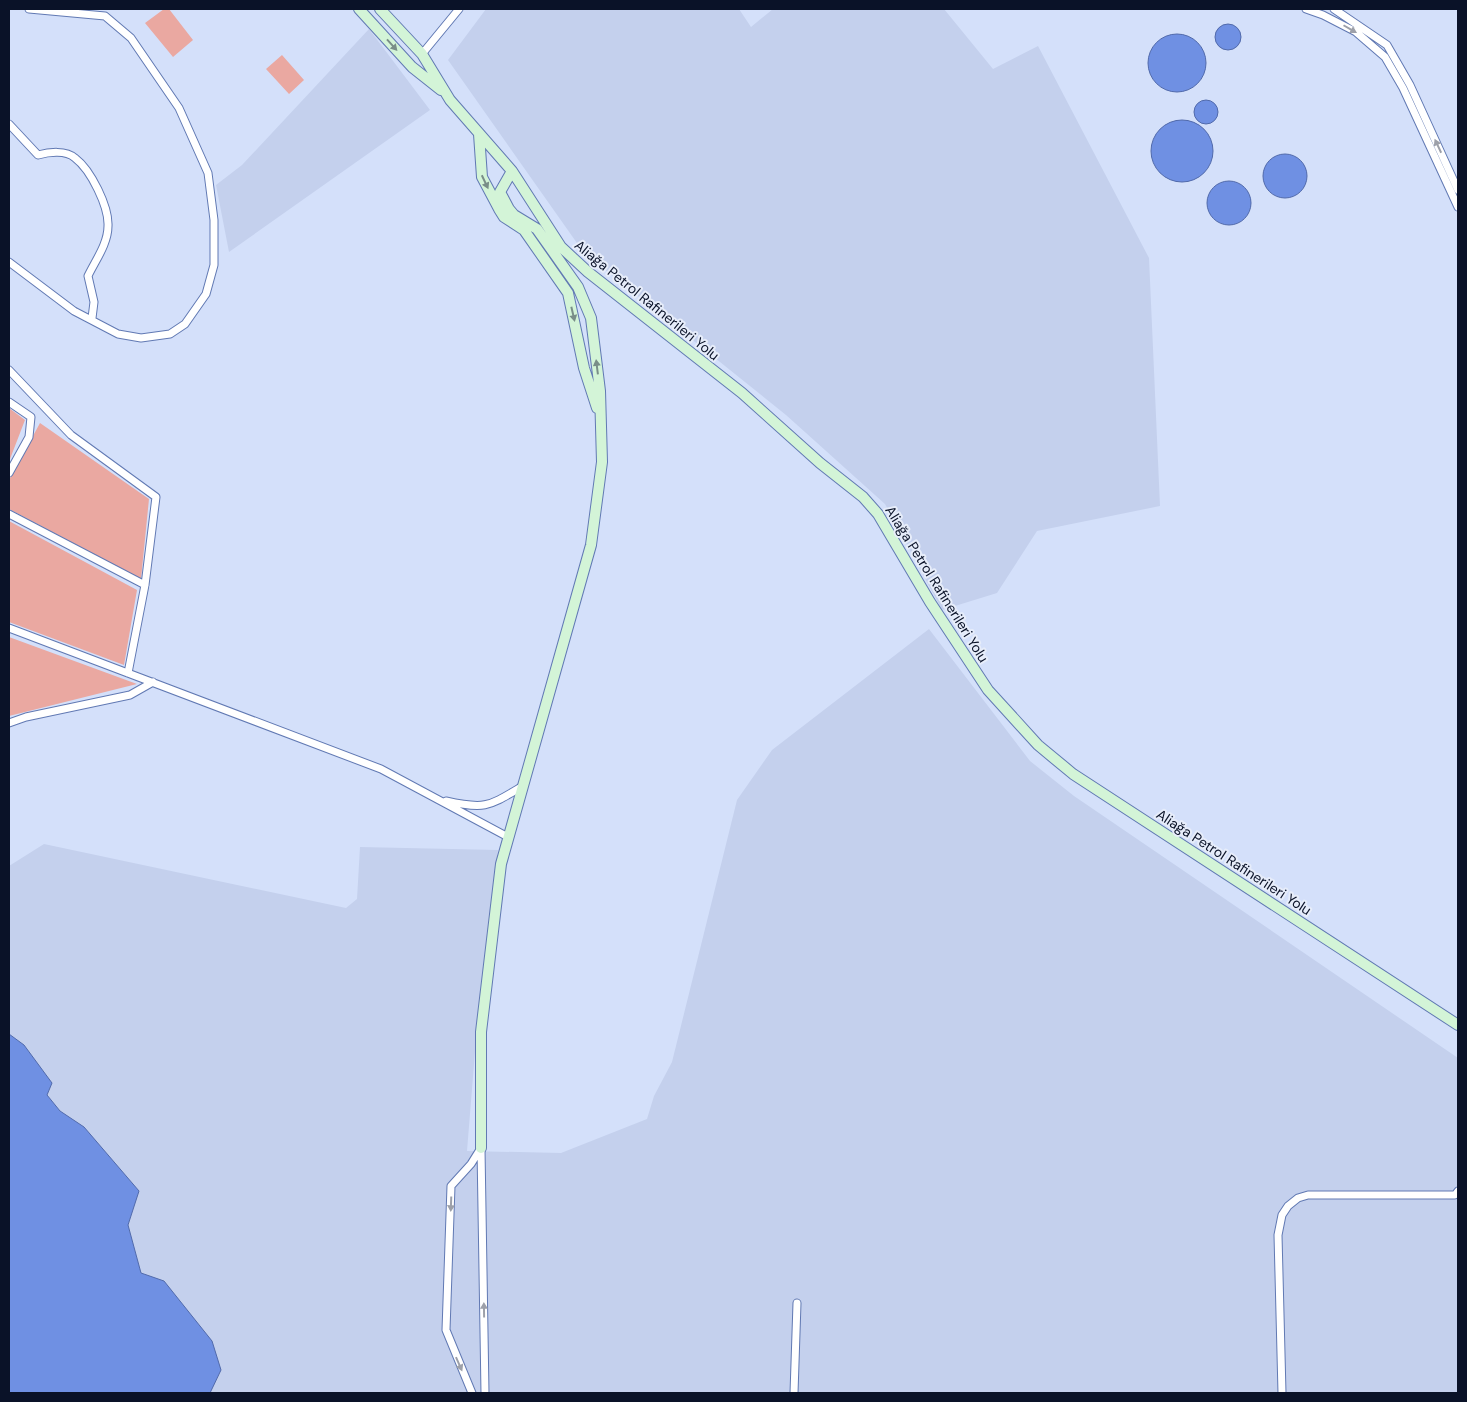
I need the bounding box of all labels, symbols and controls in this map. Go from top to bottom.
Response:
one-way arrow [1343,25,1358,33]
one-way arrow [386,38,398,50]
one-way arrow [1433,139,1441,153]
one-way arrow [481,175,489,189]
street label: Aliağa Petrol Rafinerileri Yolu [571,236,723,364]
one-way arrow [569,307,577,322]
one-way arrow [593,359,601,375]
street label: Aliağa Petrol Rafinerileri Yolu [881,502,993,666]
street label: Aliağa Petrol Rafinerileri Yolu [1153,805,1315,919]
one-way arrow [446,1196,454,1212]
one-way arrow [480,1301,488,1317]
one-way arrow [455,1357,463,1371]

